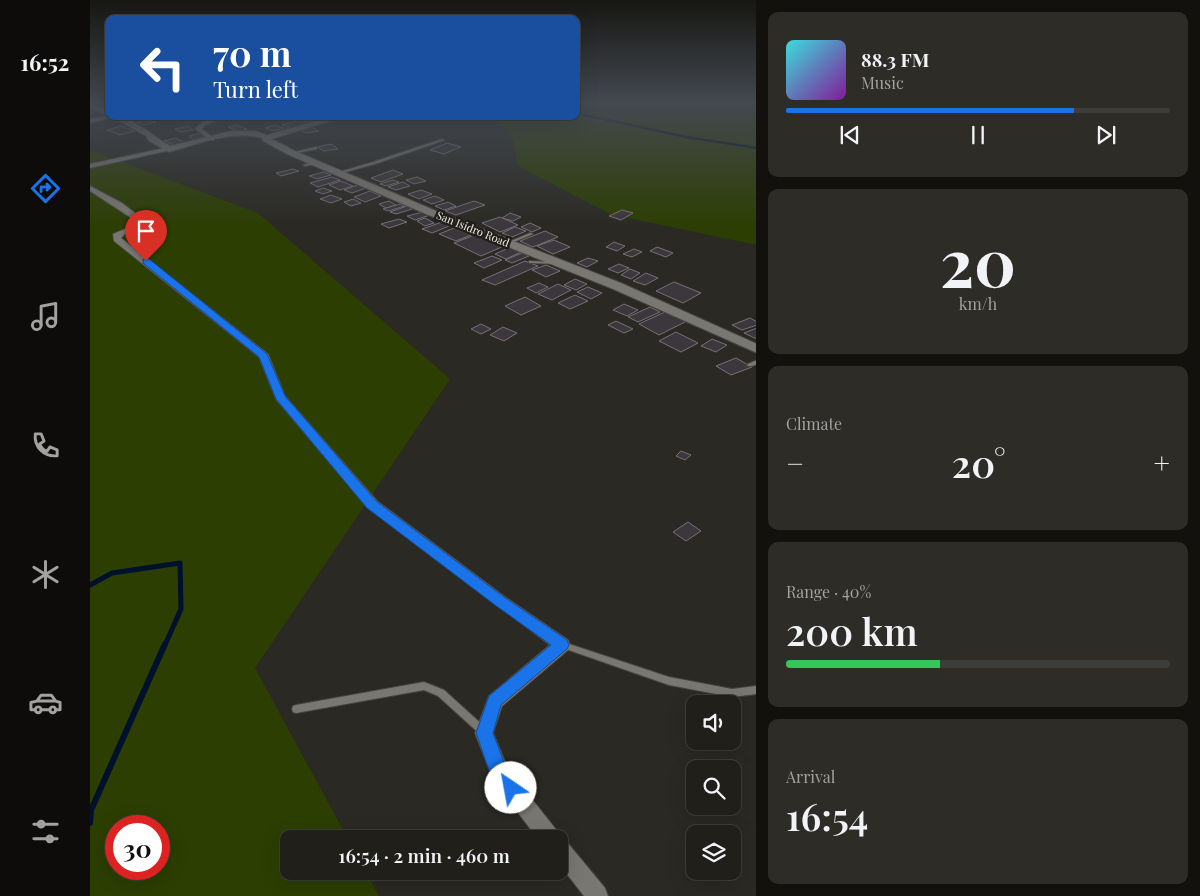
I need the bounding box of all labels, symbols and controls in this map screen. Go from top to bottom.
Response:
text: 70 m [213,29,291,76]
icon: left [130,35,195,100]
text: 88.3 FM [861,46,929,72]
text: 16:52 [21,47,69,77]
text: Music [861,72,904,93]
text: Turn left [213,74,298,104]
icon: previous [836,121,864,149]
icon: pause [964,121,992,149]
icon: next [1092,121,1120,149]
icon: directions [28,171,63,206]
street label: San Isidro Road [434,207,512,250]
pin [125,210,167,261]
icon: arrive [132,217,160,245]
text: 20 [940,217,1016,303]
text: km/h [959,293,997,314]
icon: music [28,299,63,334]
text: Climate [786,413,842,434]
icon: phone [28,428,63,463]
text: 20° [952,437,1006,488]
text: − [786,444,804,481]
text: + [1154,444,1170,481]
icon: climate [28,557,63,592]
text: Range · 40% [786,581,871,602]
text: 200 km [786,605,918,656]
icon: car [28,685,63,720]
map controls [686,695,741,880]
button: sound [686,695,741,750]
button: search [686,760,741,815]
position arrow [484,761,536,813]
text: Arrival [786,766,835,787]
text: 16:54 [786,790,868,841]
icon: filters [28,814,63,849]
speed limit sign: 30 [105,815,170,880]
button: layers [686,825,741,880]
text: 16:54 · 2 min · 460 m [338,842,510,868]

